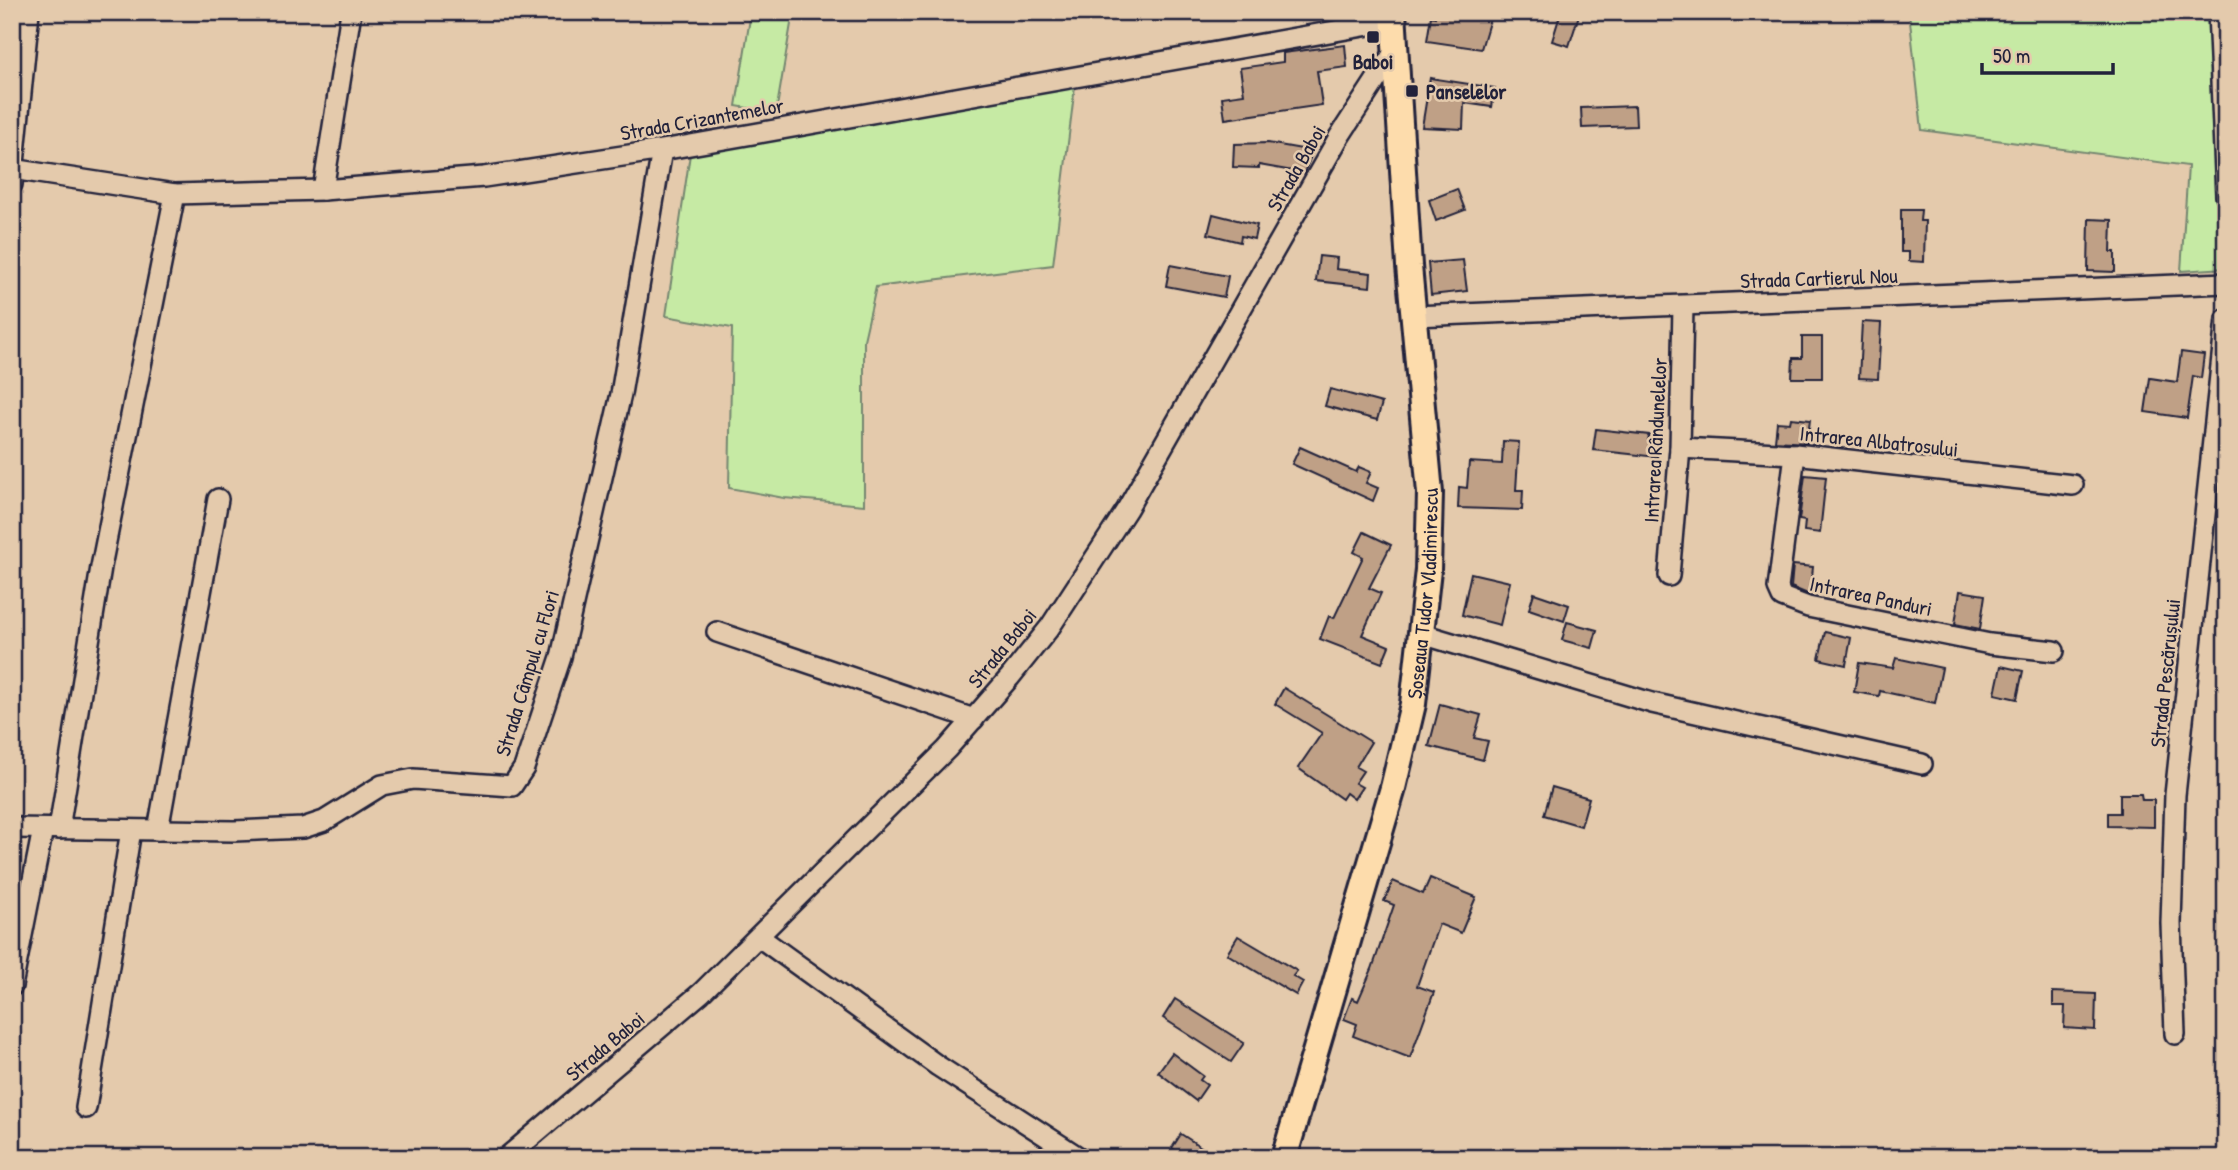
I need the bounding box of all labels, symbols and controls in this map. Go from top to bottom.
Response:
marker: Baboi [1365,29,1381,45]
scale bar [1982,32,2114,76]
text: 50 m [1993,41,2030,70]
place label: Baboi [1353,47,1393,76]
place label: Panselelor [1426,77,1507,106]
marker: Panselelor [1404,83,1420,99]
street label: Strada Crizantemelor [618,90,786,148]
street label: Strada Baboi [1260,120,1332,216]
street label: Strada Cartierul Nou [1740,261,1899,295]
street label: Intrarea Rândunelelor [1636,357,1674,523]
street label: Intrarea Albatrosului [1798,418,1960,464]
street label: Șoseaua Tudor Vladimirescu [1399,487,1445,700]
street label: Intrarea Panduri [1807,569,1935,623]
street label: Strada Câmpul cu Flori [488,586,566,760]
street label: Strada Pescărușului [2143,597,2187,749]
street label: Strada Baboi [961,602,1043,694]
street label: Strada Baboi [559,1004,651,1088]

